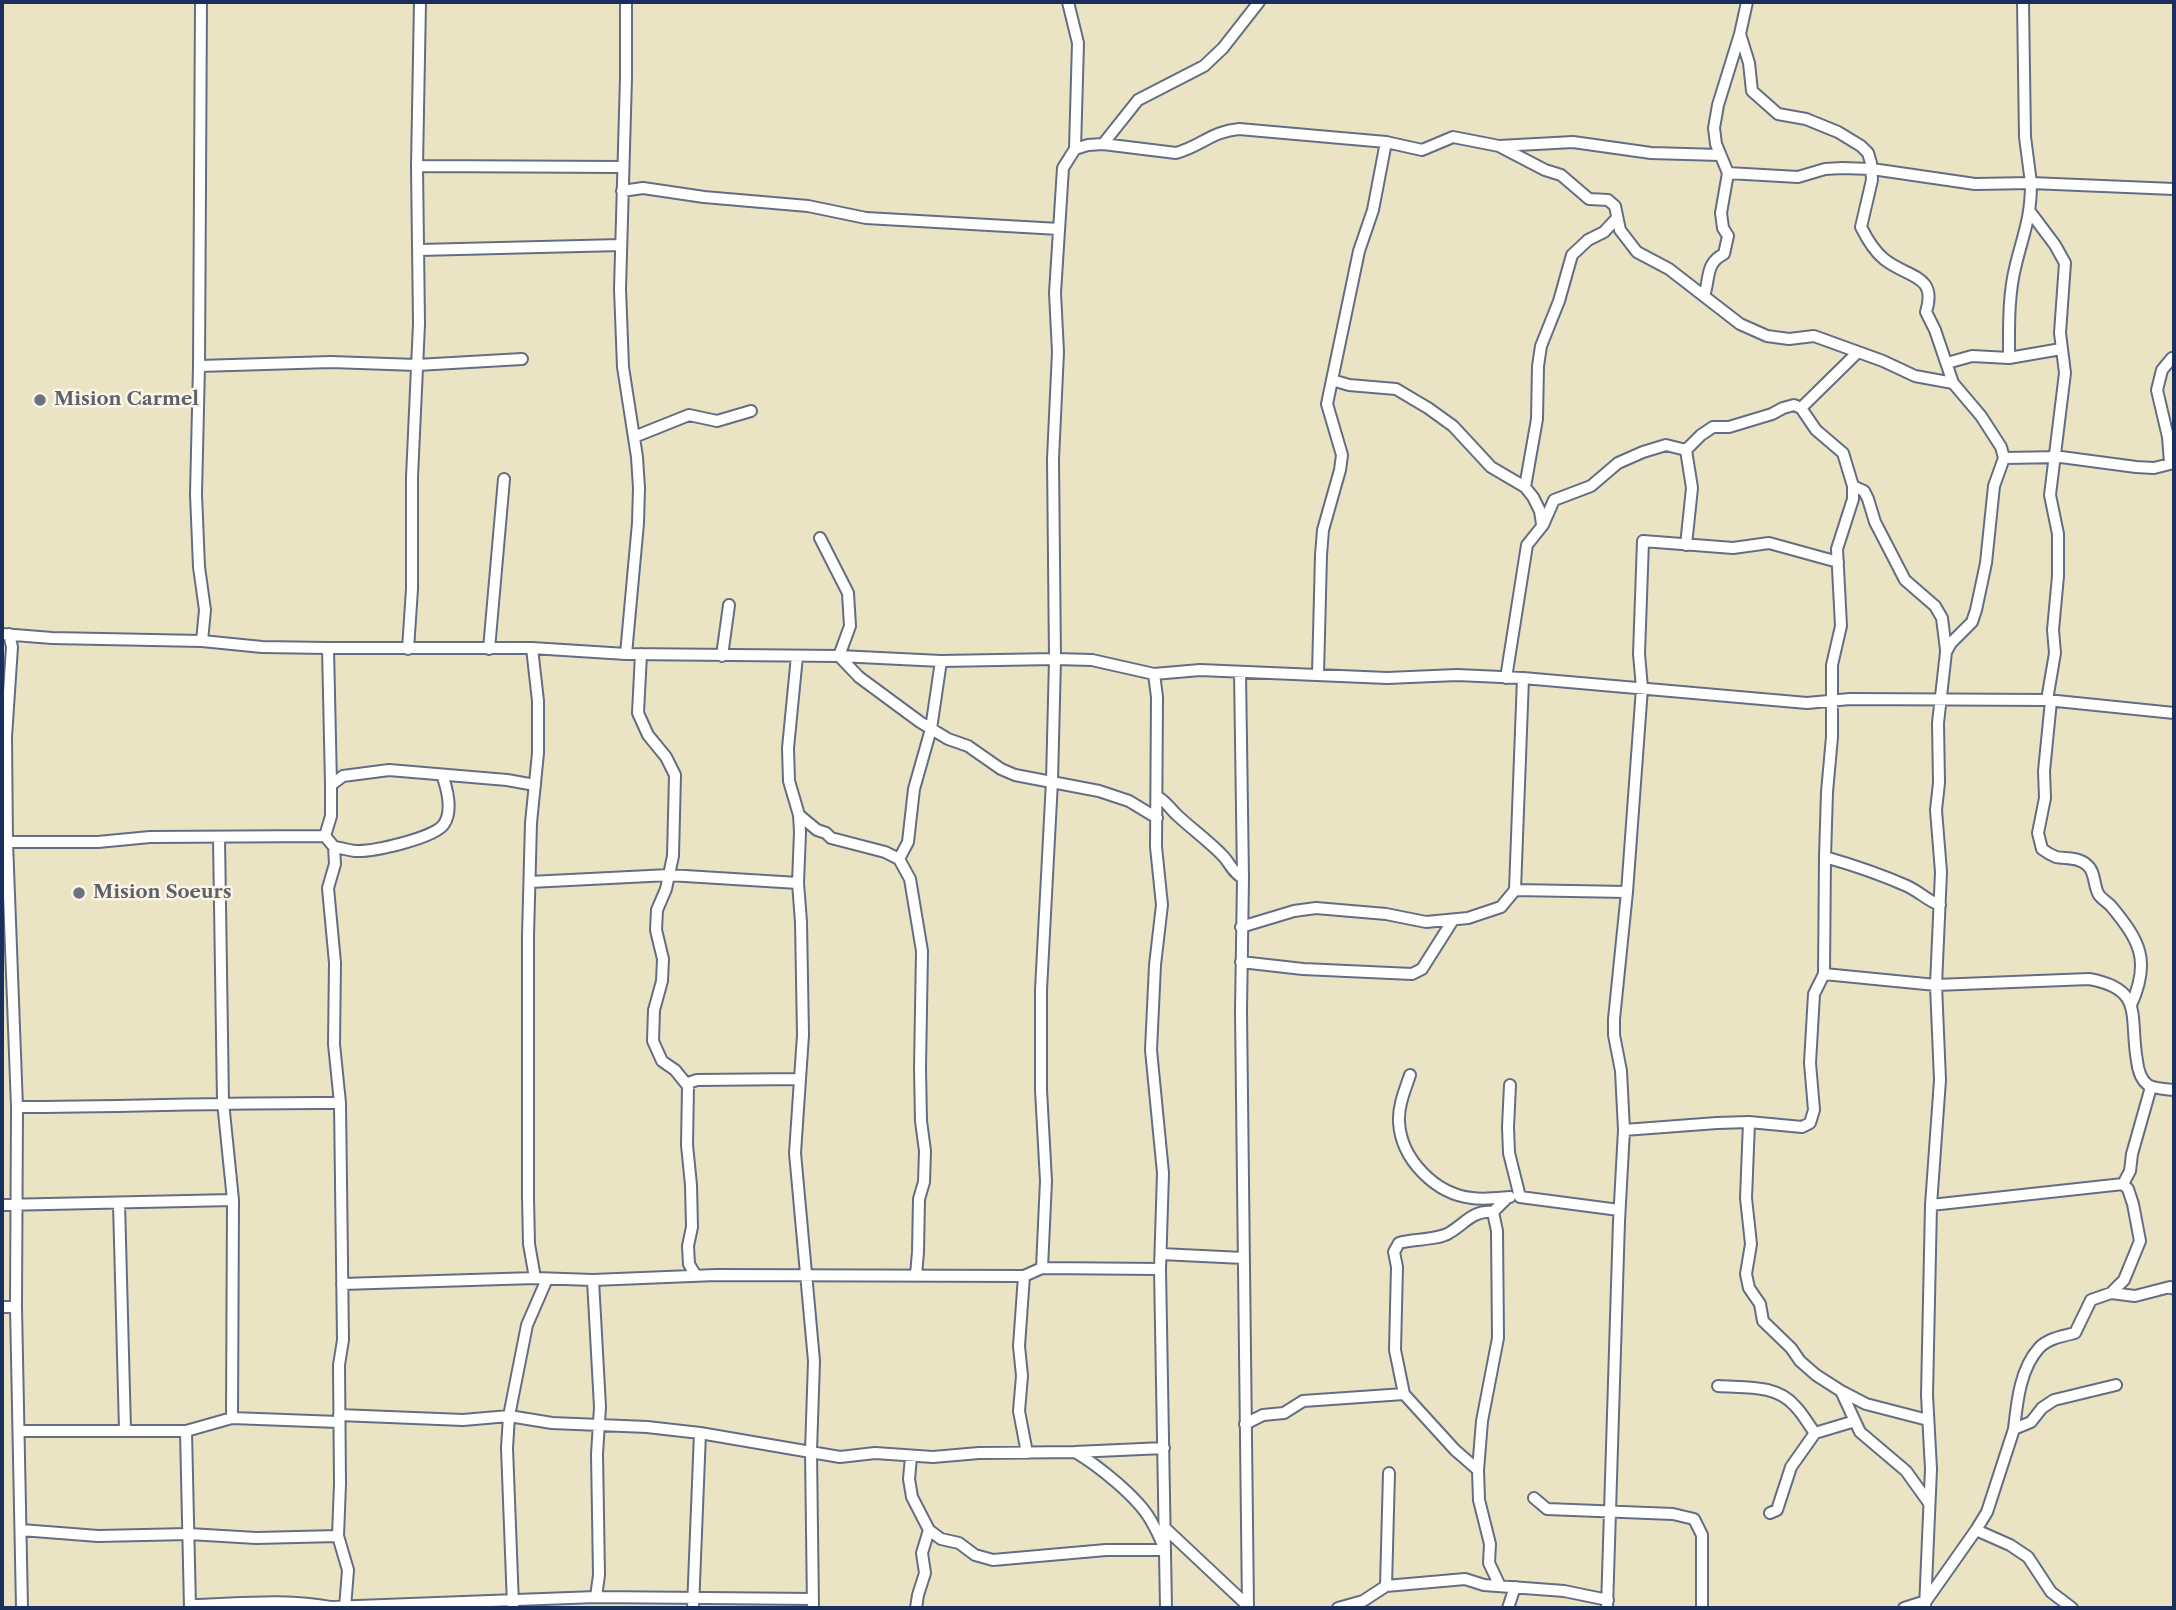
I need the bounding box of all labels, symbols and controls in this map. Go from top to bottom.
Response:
place label: Mision Carmel [54,389,199,411]
marker: Mision Carmel [32,392,48,408]
place label: Mision Soeurs [93,882,232,904]
marker: Mision Soeurs [71,885,87,901]

